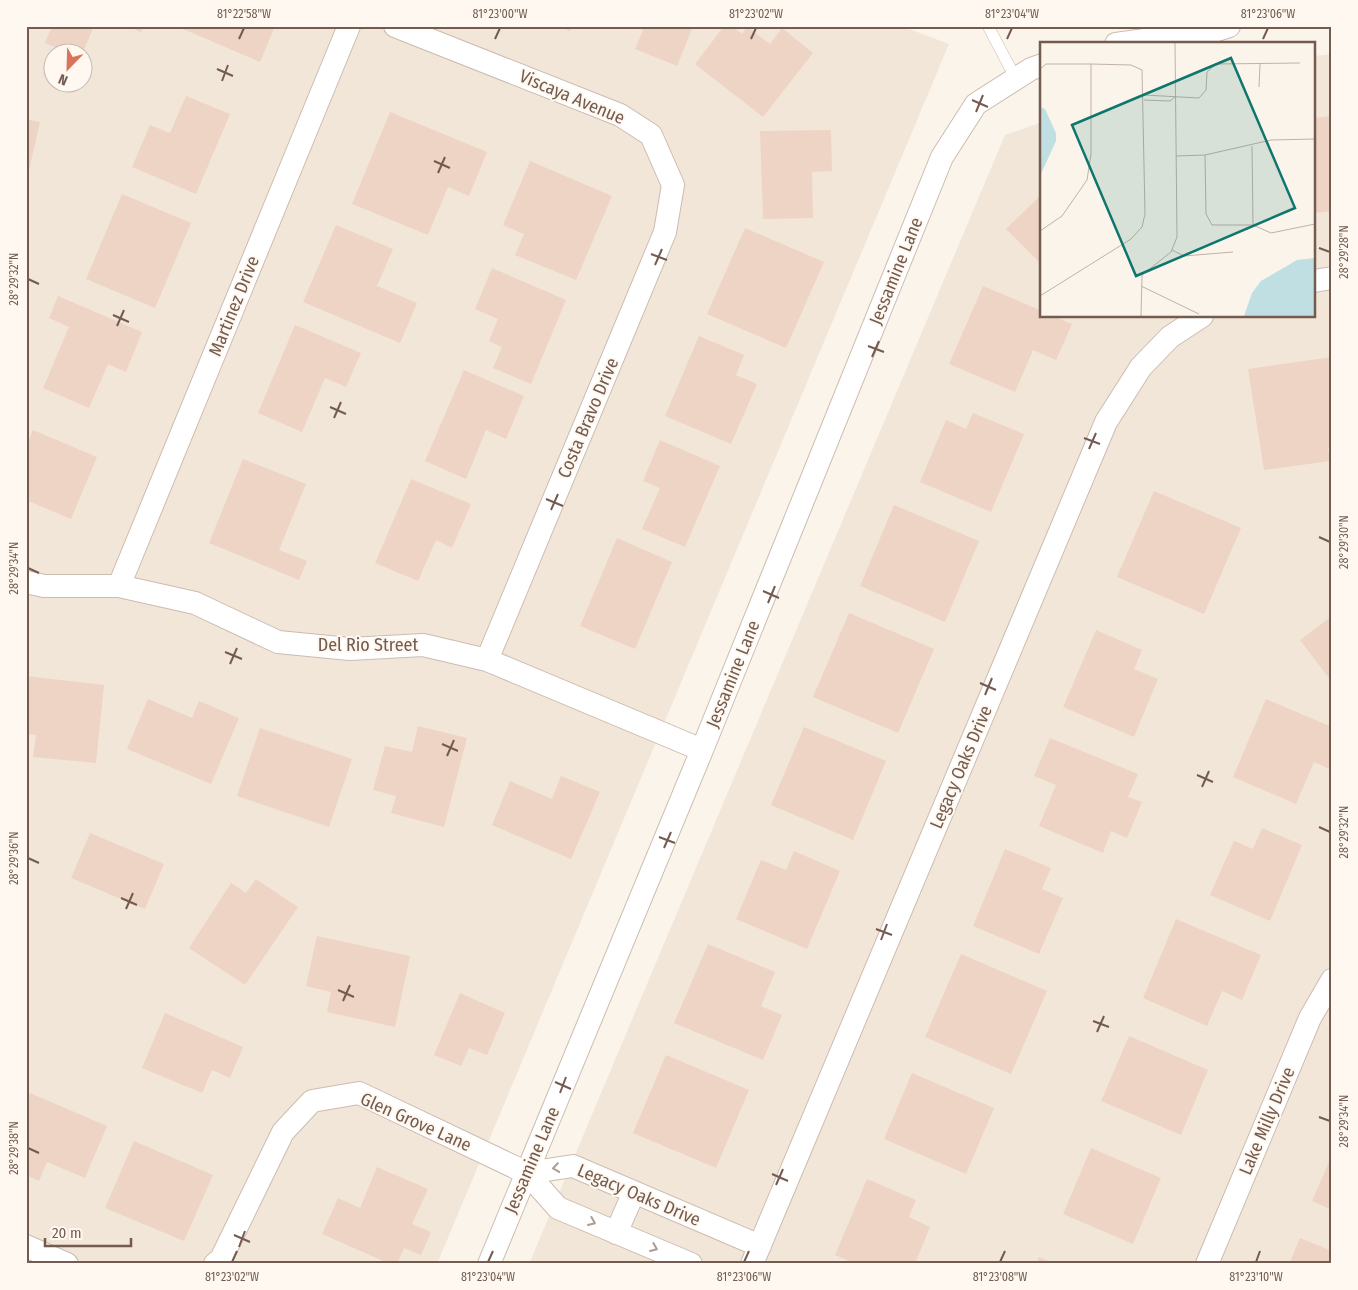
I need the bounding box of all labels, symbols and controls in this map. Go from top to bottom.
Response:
text: 81°22'58"W [217,7,271,21]
text: 81°23'00"W [473,7,527,21]
text: 81°23'02"W [729,7,783,21]
text: 81°23'04"W [985,7,1039,21]
text: 81°23'06"W [1241,7,1295,21]
north arrow [42,42,92,92]
inset map [1040,42,1316,318]
street label: Viscaya Avenue [516,65,628,129]
text: N [56,70,70,89]
street label: Jessamine Lane [864,214,928,328]
text: 28°29'28"N [1337,225,1351,279]
text: 28°29'32"N [7,253,21,305]
street label: Martinez Drive [204,253,264,359]
street label: Costa Bravo Drive [553,354,623,481]
text: 28°29'30"N [1337,515,1351,569]
text: 28°29'34"N [7,542,21,594]
street label: Jessamine Lane [701,617,765,731]
street label: Del Rio Street [318,634,418,656]
street label: Legacy Oaks Drive [925,702,997,832]
text: 28°29'32"N [1337,806,1351,858]
text: 28°29'36"N [7,831,21,885]
street label: Lake Milly Drive [1234,1064,1300,1178]
street label: Glen Grove Lane [357,1088,475,1156]
text: 28°29'34"N [1337,1095,1351,1147]
street label: Jessamine Lane [500,1103,564,1217]
text: 28°29'38"N [7,1121,21,1175]
street label: Legacy Oaks Drive [574,1159,704,1231]
one-way arrow [552,1162,560,1173]
scale bar [45,1215,131,1247]
one-way arrow [587,1216,596,1226]
text: 20 m [52,1224,82,1242]
one-way arrow [649,1242,658,1252]
text: 81°23'02"W [205,1270,259,1284]
text: 81°23'04"W [461,1270,515,1284]
text: 81°23'06"W [717,1270,771,1284]
text: 81°23'08"W [973,1270,1027,1284]
text: 81°23'10"W [1229,1270,1283,1284]

